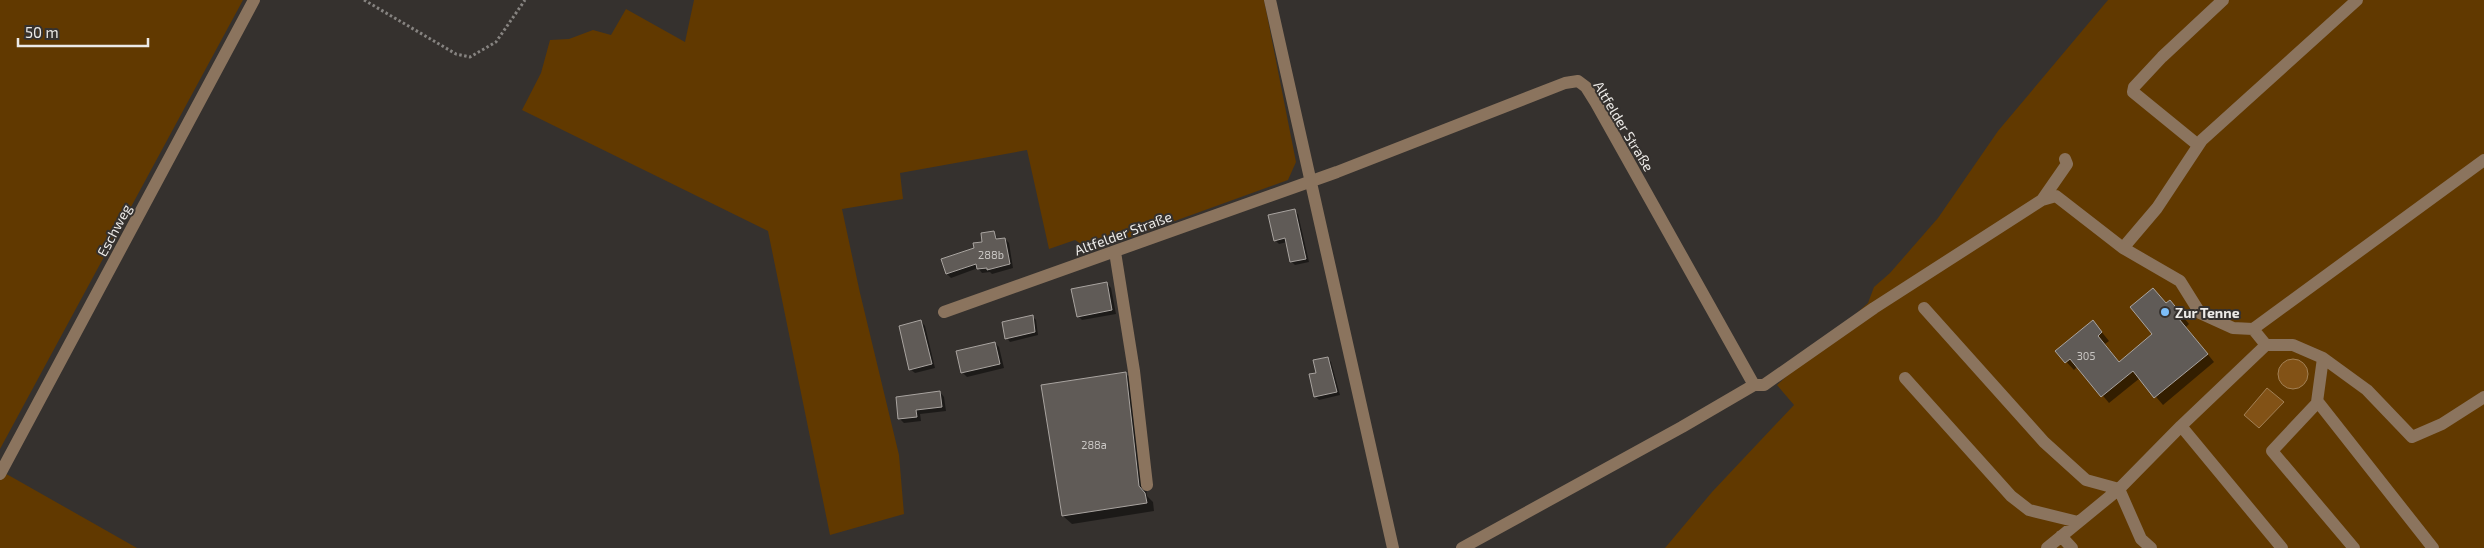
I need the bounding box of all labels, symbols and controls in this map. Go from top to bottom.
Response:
scale bar [18,15,148,47]
text: 50 m [25,23,59,41]
street label: Altfelder Straße [1590,78,1658,174]
street label: Eschweg [93,201,135,259]
street label: Altfelder Straße [1072,208,1174,258]
house number: 288b [978,248,1004,261]
place label: Zur Tenne [2175,304,2240,321]
marker: Zur Tenne [2159,306,2171,318]
house number: 305 [2077,349,2095,362]
house number: 288a [1081,438,1107,451]

